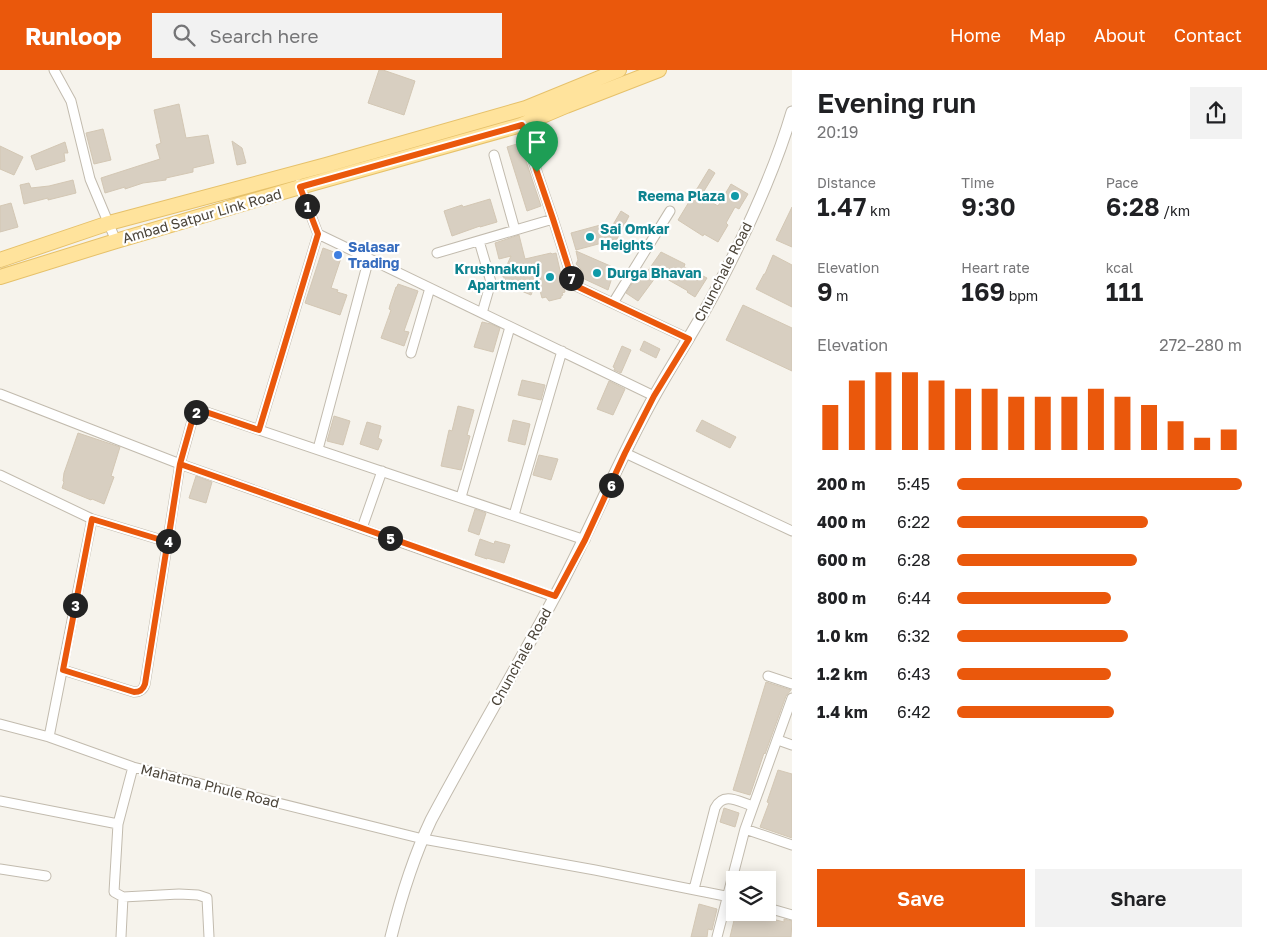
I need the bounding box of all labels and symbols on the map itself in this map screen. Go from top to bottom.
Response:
pin [516,121,558,172]
street label: Ambad Satpur Link Road [120,185,283,246]
place label: Reema Plaza [638,187,725,204]
marker: Reema Plaza [729,190,741,202]
pin: 1 [294,194,320,218]
street label: Chunchale Road [690,219,755,324]
place label: Sai Omkar Heights [600,220,670,253]
marker: Sai Omkar Heights [584,231,596,243]
place label: Salasar Trading [348,238,400,271]
marker: Salasar Trading [332,249,344,261]
place label: Krushnakunj Apartment [454,260,540,293]
place label: Durga Bhavan [607,264,702,281]
pin: 7 [558,266,584,290]
marker: Durga Bhavan [591,267,603,279]
marker: Krushnakunj Apartment [544,271,556,283]
pin: 2 [184,400,208,424]
pin: 6 [598,472,624,498]
pin: 5 [378,526,402,550]
pin: 4 [156,528,180,554]
pin: 3 [62,592,88,618]
street label: Chunchale Road [487,605,555,709]
street label: Mahatma Phule Road [139,760,281,811]

